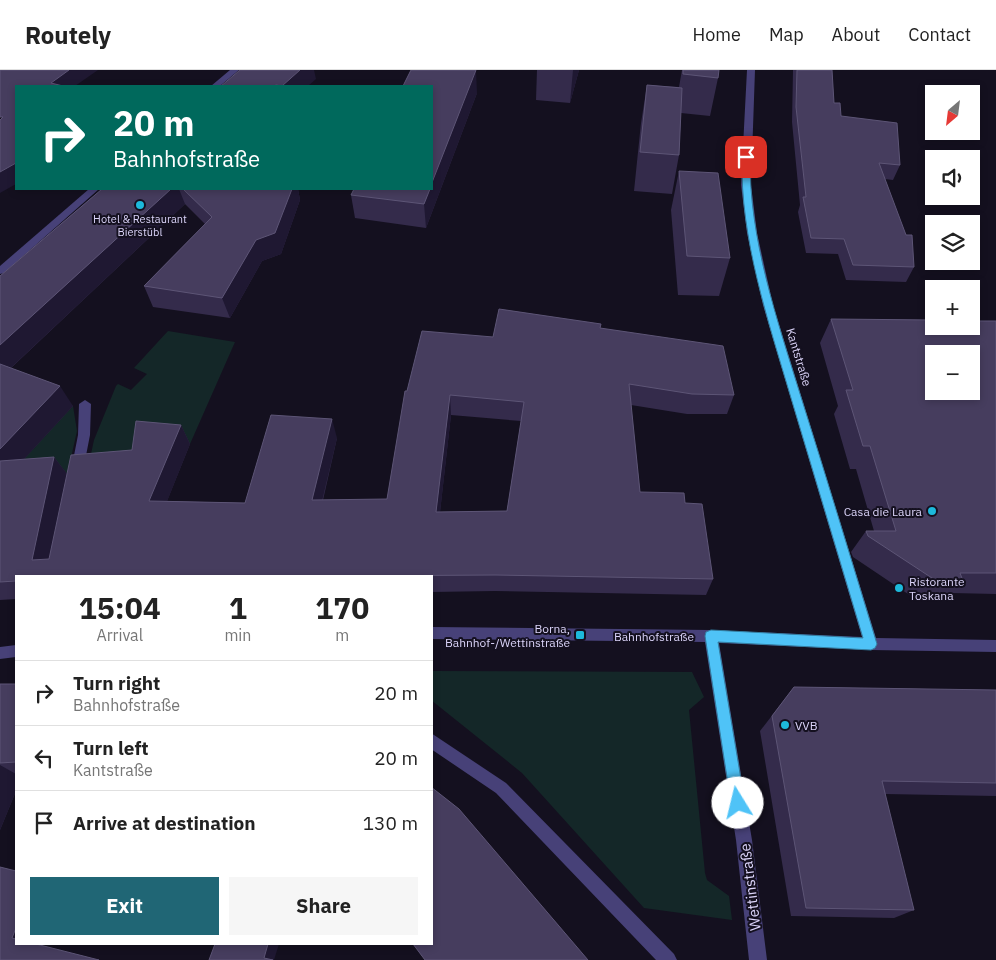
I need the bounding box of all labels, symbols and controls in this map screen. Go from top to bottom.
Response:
text: Routely [25,19,111,51]
text: Home [693,23,741,46]
text: Map [769,23,804,46]
text: About [832,23,880,46]
text: Contact [908,23,971,46]
north arrow [925,85,980,140]
map controls [925,85,980,400]
text: 20 m [113,100,195,146]
icon: right [30,105,95,170]
pin [725,136,767,178]
icon: arrive [732,143,760,171]
text: Bahnhofstraße [113,144,260,173]
button: sound [925,150,980,205]
marker: Hotel & Restaurant Bierstübl [134,199,146,211]
place label: Hotel & Restaurant Bierstübl [93,212,187,239]
button: layers [925,215,980,270]
button: + [925,280,980,335]
street label: Kantstraße [783,326,815,388]
button: − [925,345,980,400]
place label: Casa die Laura [844,504,923,519]
marker: Casa die Laura [926,505,938,517]
place label: Ristorante Toskana [909,574,965,603]
marker: Ristorante Toskana [893,582,905,594]
text: 15:04 [79,588,161,627]
text: 1 [229,588,247,627]
text: 170 [315,588,369,627]
place label: Borna, Bahnhof-/Wettinstraße [445,621,570,650]
text: Arrival [96,625,143,645]
text: min [224,625,251,645]
text: m [335,625,349,645]
marker: Borna, Bahnhof-/Wettinstraße [574,629,586,641]
street label: Bahnhofstraße [614,629,695,644]
text: Turn right [73,671,160,695]
icon: right [30,679,58,707]
text: 20 m [374,681,418,705]
text: Bahnhofstraße [73,695,180,715]
place label: VVB [795,718,818,733]
marker: VVB [779,719,791,731]
text: Turn left [73,736,149,760]
icon: left [30,744,58,772]
text: 20 m [374,746,418,770]
text: Kantstraße [73,760,153,780]
position arrow [711,776,763,828]
icon: arrive [30,809,58,837]
text: Arrive at destination [73,811,256,835]
text: 130 m [363,811,418,835]
street label: Wettinstraße [735,842,765,932]
button: Exit [30,877,219,935]
button: Share [229,877,418,935]

